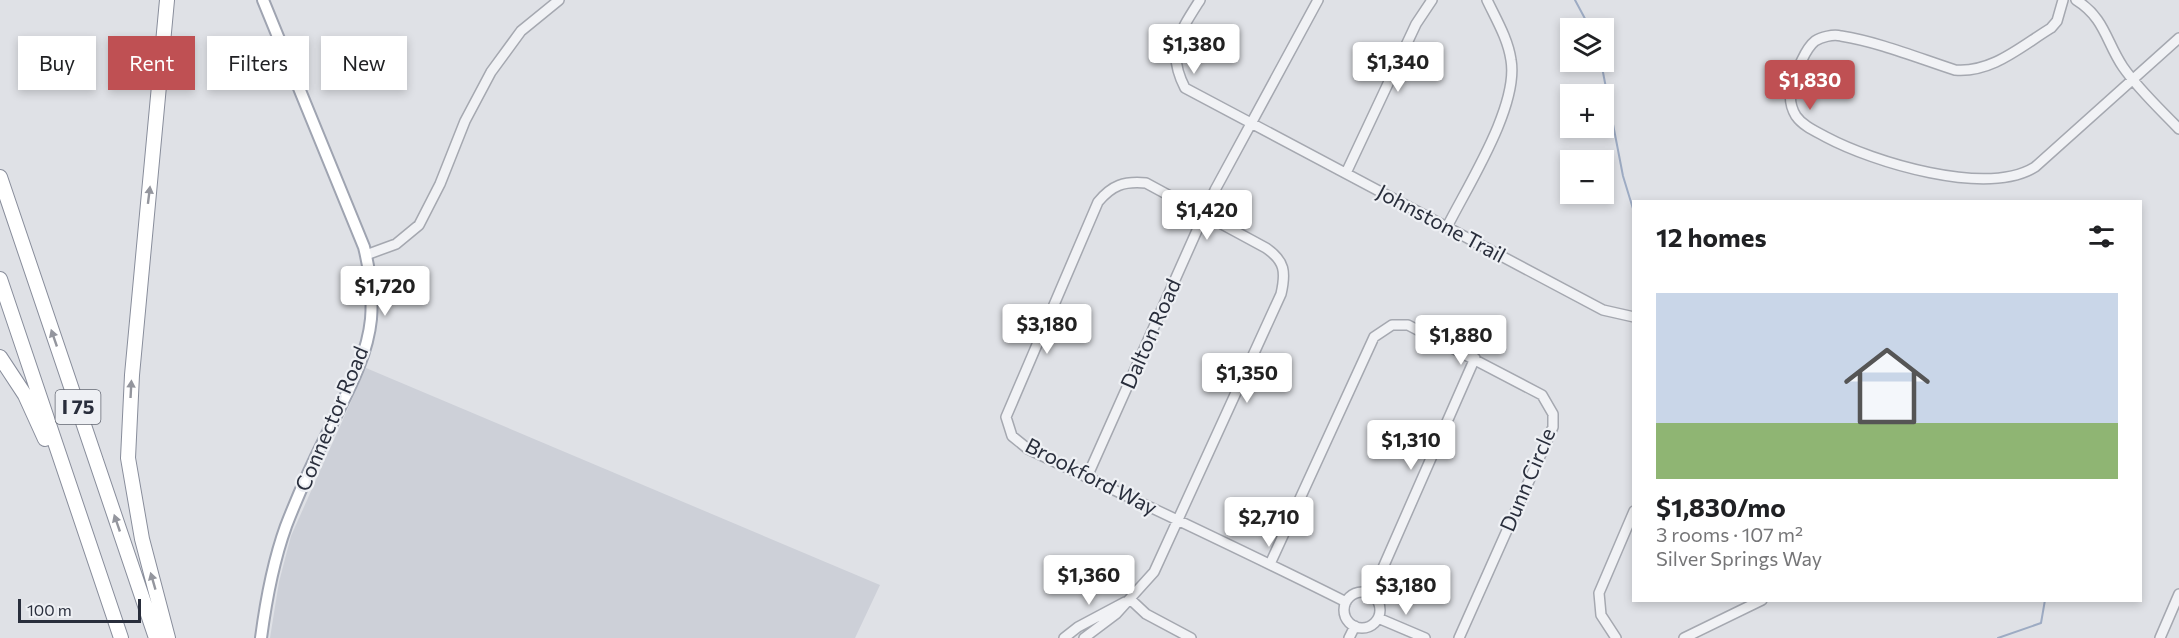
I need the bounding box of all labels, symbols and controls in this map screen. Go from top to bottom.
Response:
map controls [1560,18,1614,204]
button: layers [1560,18,1614,72]
pin: $1,380 [1145,24,1243,75]
text: $1,380 [1163,31,1225,55]
chip: Buy [18,36,96,90]
chip: Rent [108,36,195,90]
chip: Filters [207,36,309,90]
chip: New [321,36,407,90]
pin: $1,340 [1349,42,1447,93]
text: $1,340 [1367,49,1429,73]
pin: $1,830 [1761,60,1859,111]
text: $1,830 [1779,67,1841,91]
button: + [1560,84,1614,138]
button: − [1560,150,1614,204]
street label: Johnstone Trail [1373,178,1510,267]
one-way arrow [144,185,154,204]
pin: $1,420 [1158,190,1256,241]
text: $1,420 [1176,197,1238,221]
icon: filters [2085,220,2118,253]
text: 12 homes [1656,221,1767,252]
pin: $1,720 [336,266,434,317]
text: $1,720 [355,273,415,297]
street label: Dalton Road [1114,274,1185,392]
pin: $3,180 [998,304,1096,355]
text: $3,180 [1016,311,1078,335]
pin: $1,880 [1412,315,1510,366]
text: $1,880 [1429,322,1493,346]
one-way arrow [49,329,59,347]
icon: home [1833,332,1941,440]
street label: Connector Road [289,342,372,495]
pin: $1,350 [1198,353,1296,404]
text: $1,350 [1216,360,1278,384]
one-way arrow [126,380,136,399]
road number: I 75 [56,390,100,424]
pin: $1,310 [1362,420,1460,471]
street label: Dunn Circle [1494,424,1560,535]
text: $1,310 [1381,427,1441,451]
street label: Brookford Way [1022,432,1162,520]
text: $1,830/mo [1656,491,1786,522]
pin: $2,710 [1220,497,1318,548]
text: $2,710 [1239,504,1300,528]
one-way arrow [111,514,121,532]
text: 3 rooms · 107 m² [1656,522,1803,546]
text: Silver Springs Way [1656,546,1822,570]
pin: $1,360 [1040,555,1138,606]
text: $1,360 [1058,562,1120,586]
pin: $3,180 [1357,565,1455,616]
one-way arrow [148,572,157,590]
text: $3,180 [1375,572,1437,596]
scale bar [18,596,141,624]
text: 100 m [27,600,72,619]

